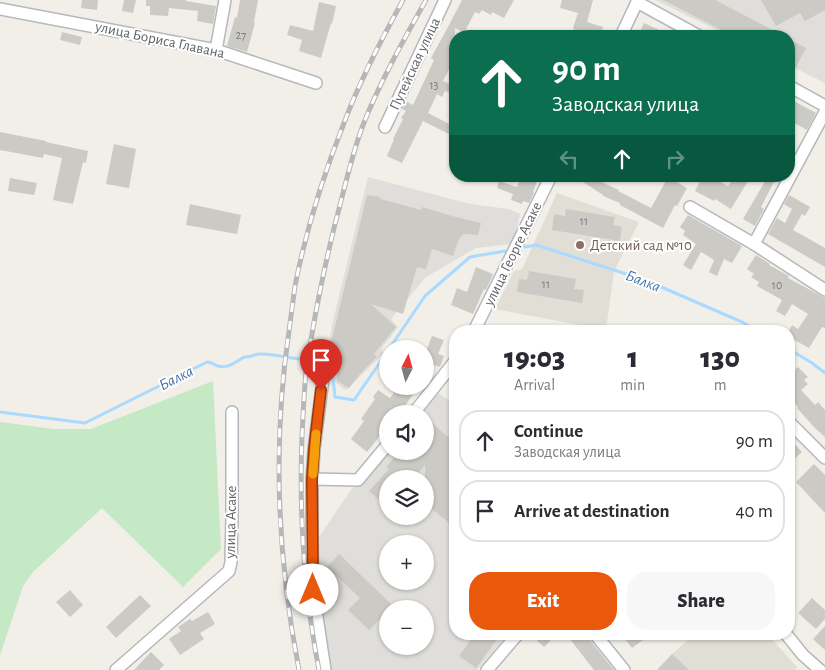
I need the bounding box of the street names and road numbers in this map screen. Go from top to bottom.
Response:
street label: Путейская улица [387,15,443,113]
street label: улица Бориса Главана [93,19,226,61]
street label: улица Георге Асаке [481,199,545,309]
street label: улица Асаке [223,485,239,560]

